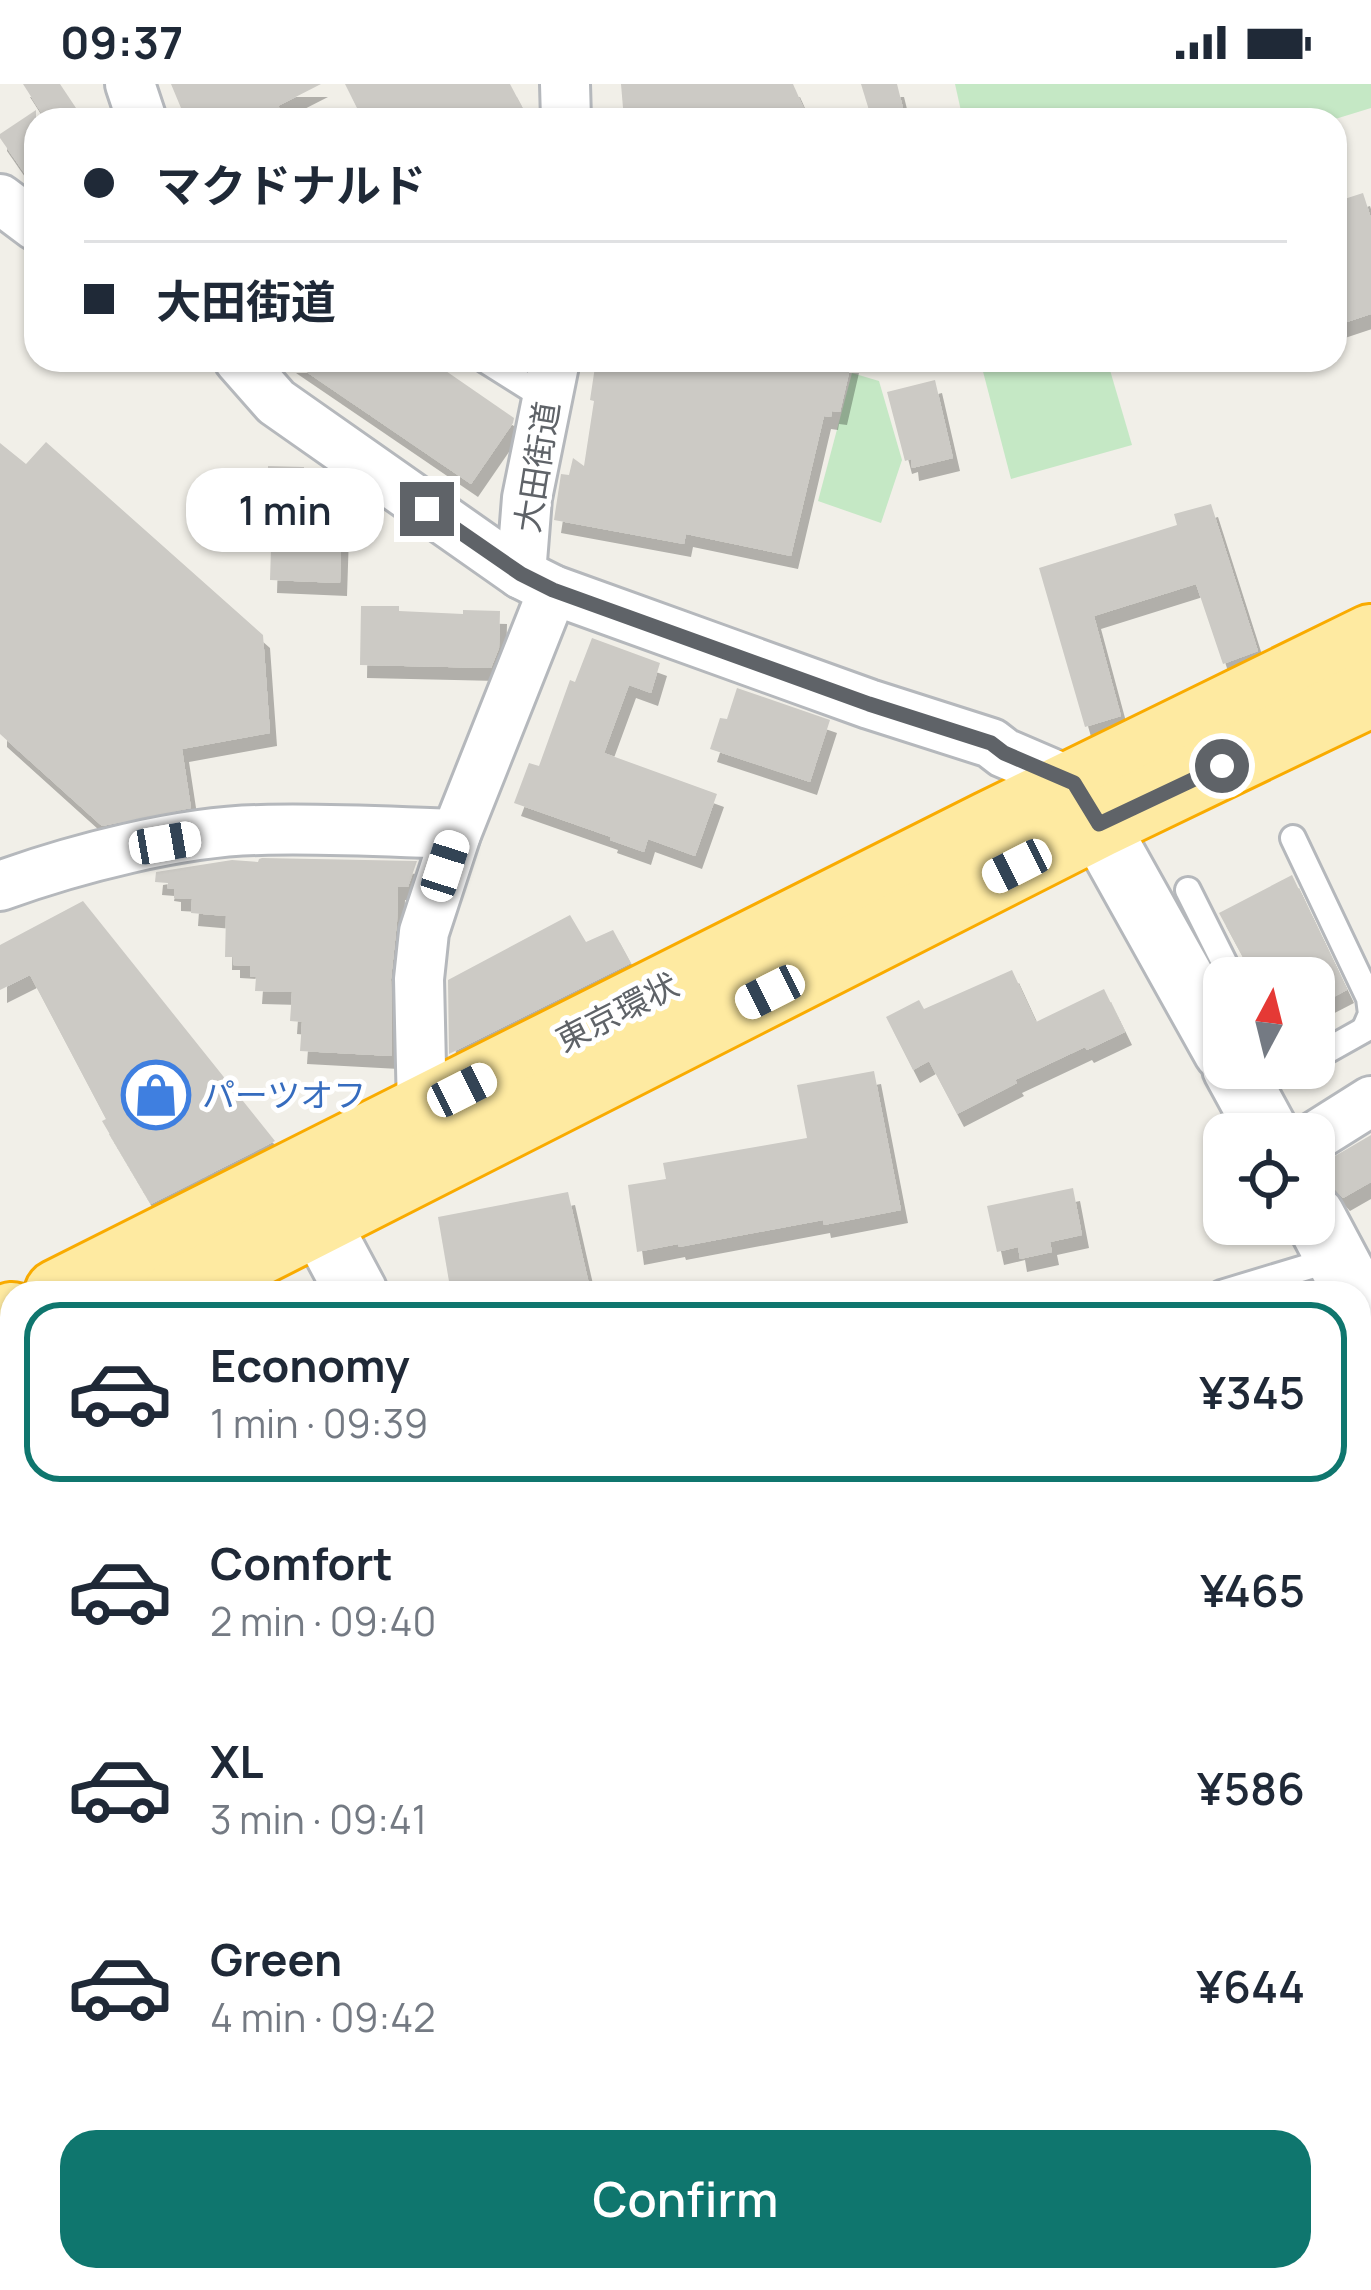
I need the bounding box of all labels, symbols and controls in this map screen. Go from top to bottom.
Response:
text: 09:37 [60,11,183,73]
text: マクドナルド [156,154,426,216]
text: 大田街道 [156,270,336,332]
street label: 大田街道 [504,398,569,536]
callout: 1 min [187,467,385,551]
route end [400,482,454,536]
text: 1 min [239,483,331,537]
route start [1195,739,1249,793]
car [126,819,204,867]
car [417,826,473,906]
car [977,834,1057,898]
north arrow [1203,957,1335,1089]
map controls [1203,957,1335,1245]
car [730,960,810,1024]
street label: 東京環状 [548,962,686,1062]
car [422,1058,502,1122]
shop icon: パーツオフ [121,1060,191,1130]
place label: パーツオフ [202,1072,366,1117]
button: locate [1203,1113,1335,1245]
text: Economy [210,1334,410,1396]
icon: car [66,1338,174,1446]
text: ¥345 [1199,1361,1305,1423]
text: 1 min · 09:39 [210,1396,428,1450]
text: Comfort [210,1532,393,1594]
icon: car [66,1536,174,1644]
text: ¥465 [1200,1559,1305,1621]
text: 2 min · 09:40 [210,1594,436,1648]
text: XL [210,1730,264,1792]
icon: car [66,1734,174,1842]
text: ¥586 [1197,1757,1305,1819]
text: 3 min · 09:41 [210,1792,427,1846]
text: Green [210,1928,342,1990]
icon: car [66,1932,174,2040]
text: ¥644 [1196,1955,1305,2017]
text: 4 min · 09:42 [210,1990,435,2044]
button: Confirm [60,2130,1311,2268]

